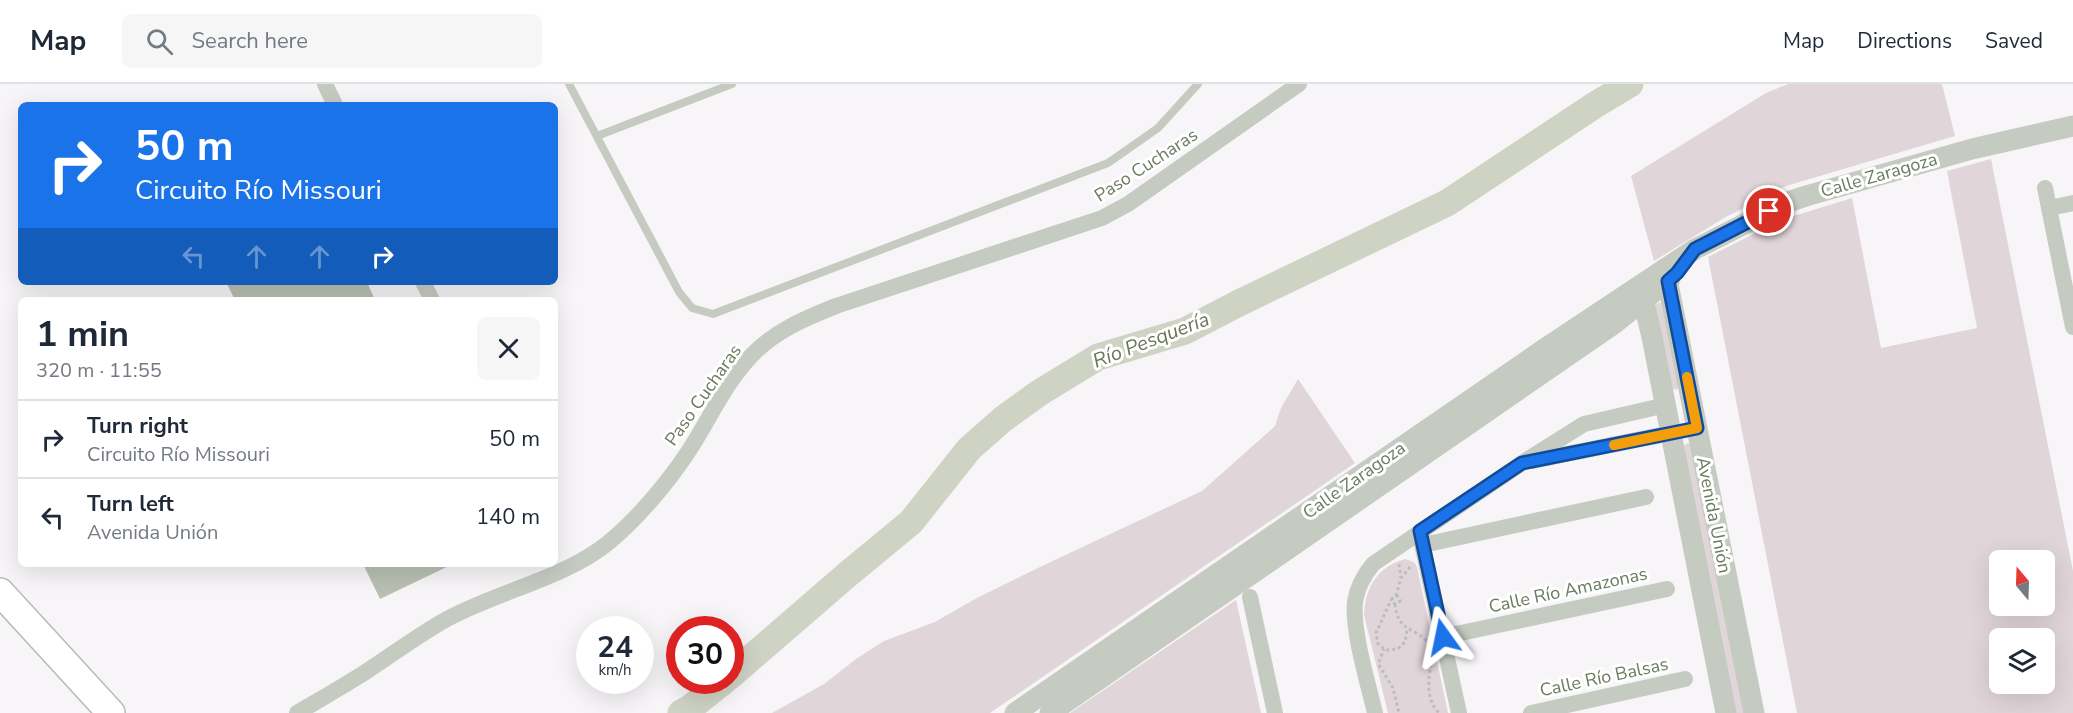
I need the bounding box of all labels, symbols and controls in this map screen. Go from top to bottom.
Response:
search box [122,14,542,68]
text: Map [30,22,86,60]
icon: search [143,25,176,58]
text: Search here [191,26,308,56]
text: Map [1783,27,1824,55]
text: Directions [1857,27,1952,55]
text: Saved [1985,27,2043,55]
text: 50 m [135,118,234,175]
street label: Paso Cucharas [1090,123,1202,207]
icon: right [36,126,114,204]
street label: Calle Zaragoza [1818,147,1940,203]
text: Circuito Río Missouri [135,172,382,209]
pin [1743,185,1794,236]
icon: arrive [1752,194,1785,227]
icon: left [177,240,210,273]
icon: ahead [240,240,273,273]
icon: ahead [303,240,336,273]
icon: right [366,240,399,273]
water label: Río Pesquería [1089,305,1213,375]
text: 1 min [36,310,129,359]
button: close [477,317,540,380]
street label: Paso Cucharas [659,340,747,450]
text: 320 m · 11:55 [36,357,162,384]
text: Turn right [87,411,188,441]
icon: right [36,423,69,456]
text: 50 m [489,424,540,454]
street label: Calle Zaragoza [1298,436,1410,524]
text: Circuito Río Missouri [87,441,270,468]
street label: Avenida Unión [1691,455,1737,575]
text: Turn left [87,489,174,519]
icon: left [36,501,69,534]
text: 140 m [476,502,540,532]
text: Avenida Unión [87,519,218,546]
north arrow [1989,550,2055,616]
map controls [1989,550,2055,694]
street label: Calle Río Amazonas [1486,561,1650,619]
position arrow [1411,605,1475,669]
speed limit sign: 30 [666,616,744,694]
text: 24 [597,627,633,668]
button: layers [1989,628,2055,694]
street label: Calle Río Balsas [1538,652,1670,702]
text: km/h [598,660,632,680]

